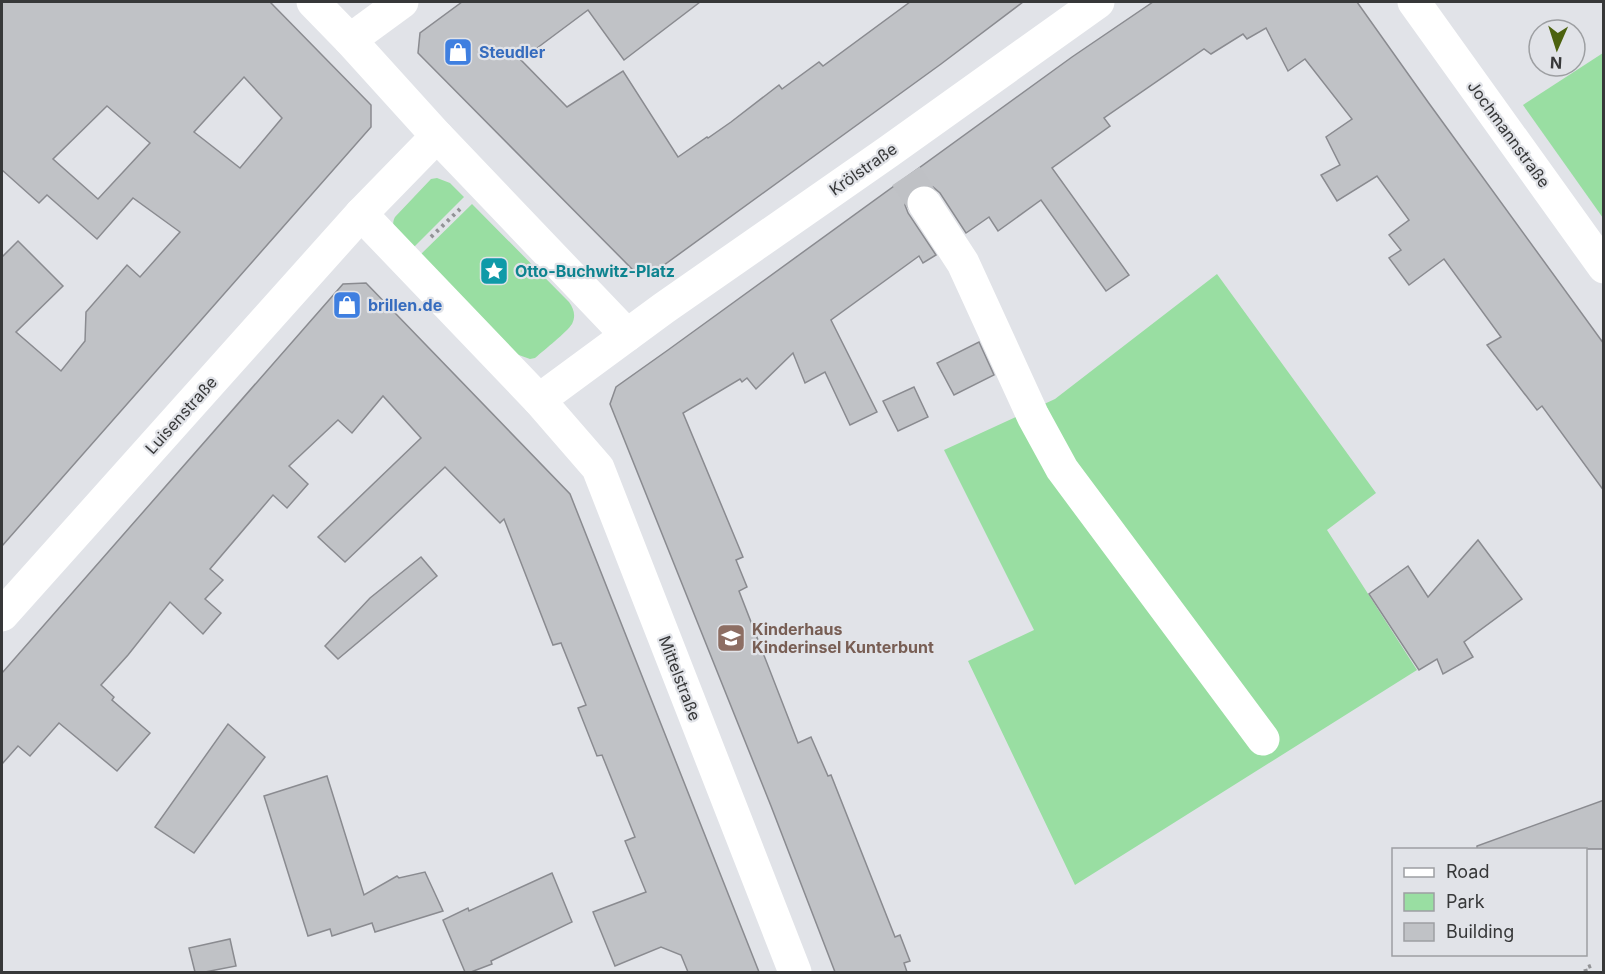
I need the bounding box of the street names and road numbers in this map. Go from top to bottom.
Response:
street label: Jochmannstraße [1464,77,1554,191]
street label: Krölstraße [825,138,901,200]
street label: Luisenstraße [141,372,221,458]
street label: Mittelstraße [655,633,705,723]

